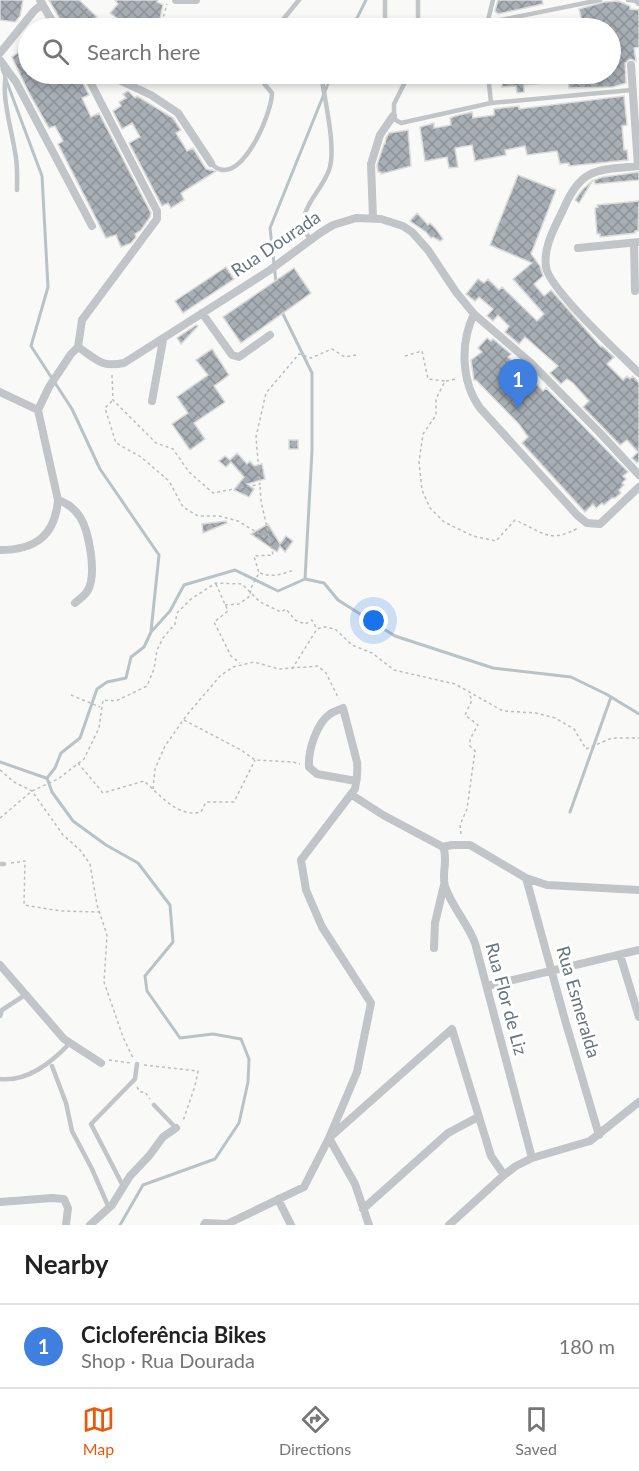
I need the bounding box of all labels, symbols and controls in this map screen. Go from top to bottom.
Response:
search box [18,18,621,84]
icon: search [39,35,72,68]
text: Search here [87,38,200,65]
street label: Rua Dourada [227,205,324,281]
pin: 1 [498,360,538,409]
your location [359,606,388,635]
street label: Rua Flor de Liz [481,940,533,1057]
street label: Rua Esmeralda [552,943,605,1060]
text: Nearby [24,1248,109,1280]
text: Cicloferência Bikes [81,1321,266,1348]
text: 1 [38,1334,49,1358]
text: 180 m [559,1334,615,1358]
text: Shop · Rua Dourada [81,1348,255,1372]
tab: Map [82,1403,115,1458]
tab: Directions [279,1403,351,1458]
tab: Saved [515,1403,557,1458]

